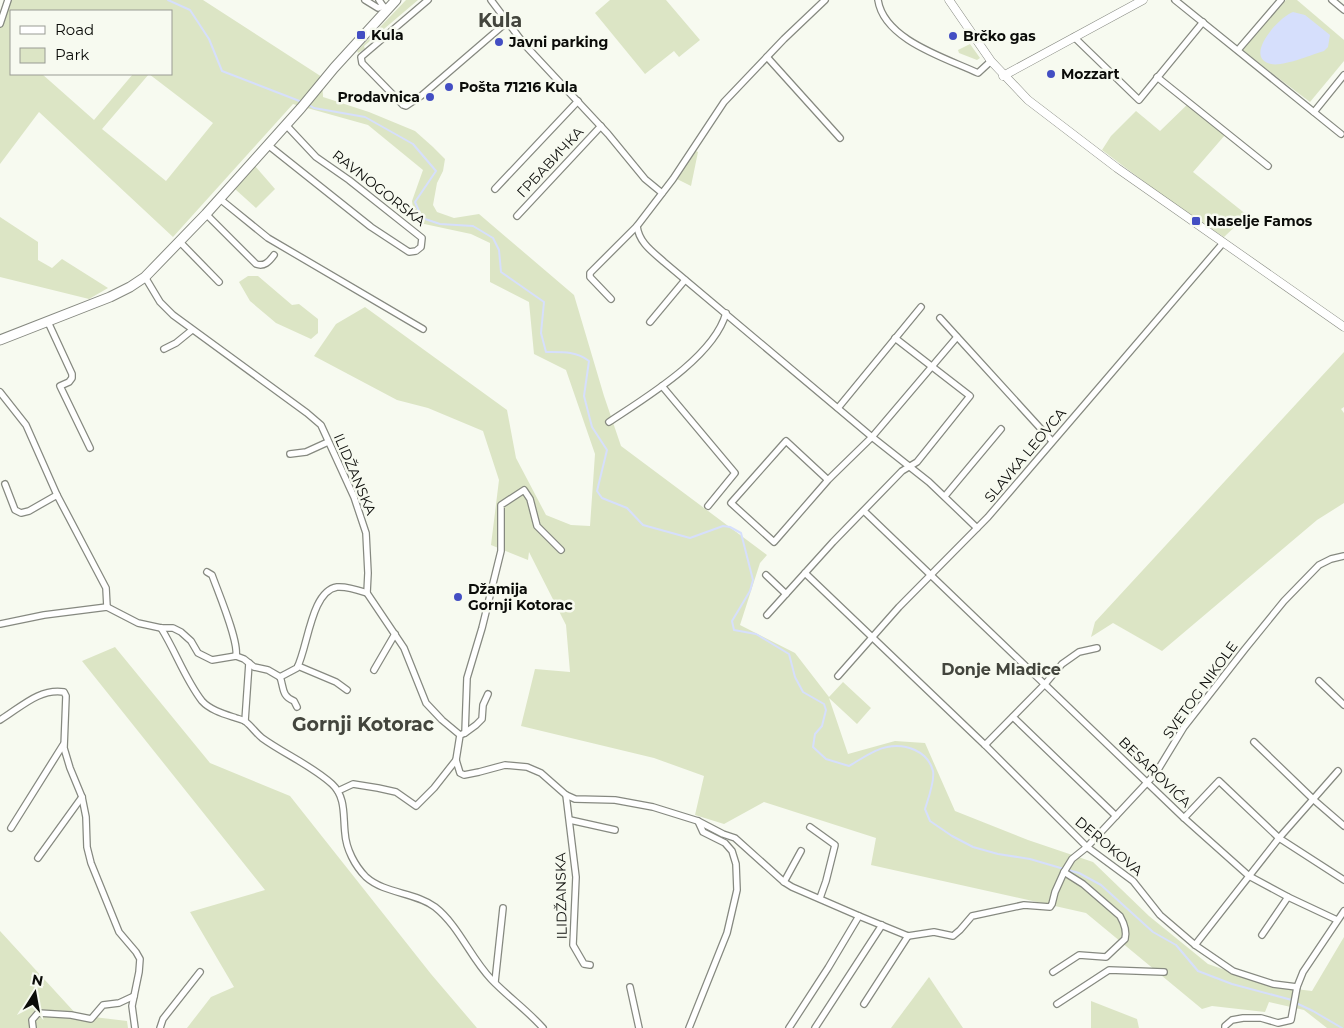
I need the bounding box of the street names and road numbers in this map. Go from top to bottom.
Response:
street label: ГРБАВИЧКА [513,122,588,201]
street label: RAVNOGORSKA [329,146,430,231]
street label: SLAVKA LEOVCA [980,403,1070,506]
street label: ILIDŽANSKA [330,430,381,518]
street label: SVETOG NIKOLE [1159,638,1241,742]
street label: BESAROVIĆA [1115,733,1196,812]
street label: DEROKOVA [1071,812,1147,880]
street label: ILIDŽANSKA [551,851,571,940]

